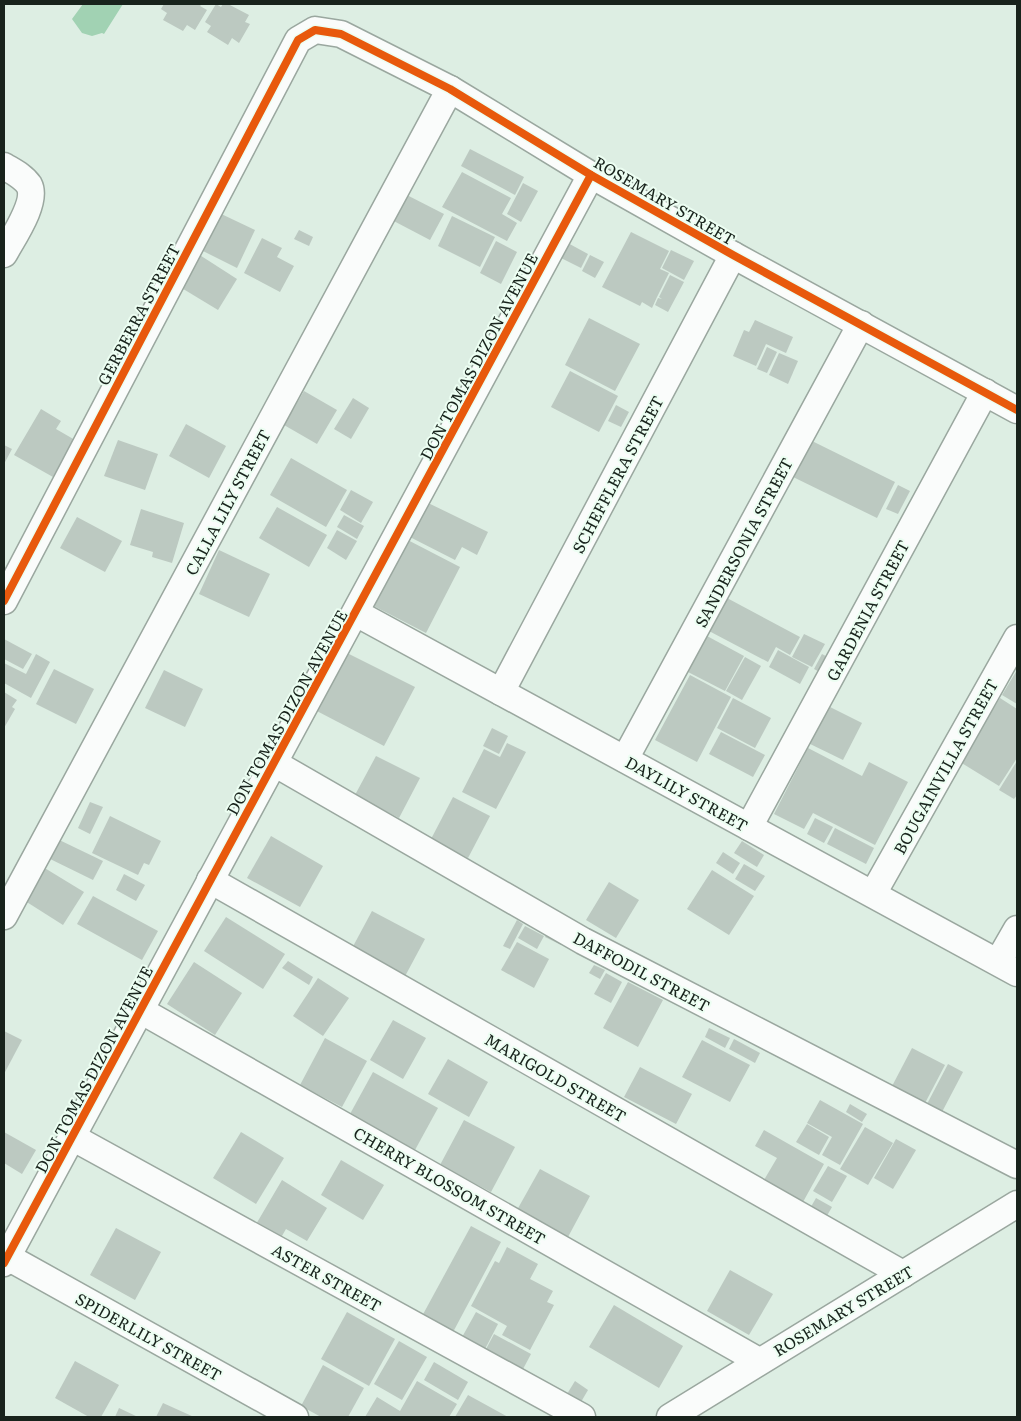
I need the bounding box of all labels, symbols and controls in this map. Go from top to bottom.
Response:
street label: ROSEMARY STREET [590,150,740,250]
street label: GERBERRA STREET [91,239,186,389]
street label: DON TOMAS DIZON AVENUE [413,248,543,464]
street label: SCHEFFLERA STREET [565,391,669,557]
street label: CALLA LILY STREET [178,425,276,579]
street label: SANDERSONIA STREET [688,453,798,631]
street label: GARDENIA STREET [820,535,915,685]
street label: DON TOMAS DIZON AVENUE [219,605,353,819]
street label: BOUGAINVILLA STREET [887,674,1003,858]
street label: DAYLILY STREET [621,749,753,837]
street label: DAFFODIL STREET [570,925,715,1017]
street label: DON TOMAS DIZON AVENUE [28,961,158,1177]
street label: MARIGOLD STREET [481,1027,631,1128]
street label: CHERRY BLOSSOM STREET [349,1120,551,1250]
street label: ASTER STREET [268,1237,386,1317]
street label: ROSEMARY STREET [768,1258,918,1361]
street label: SPIDERLILY STREET [71,1286,227,1386]

